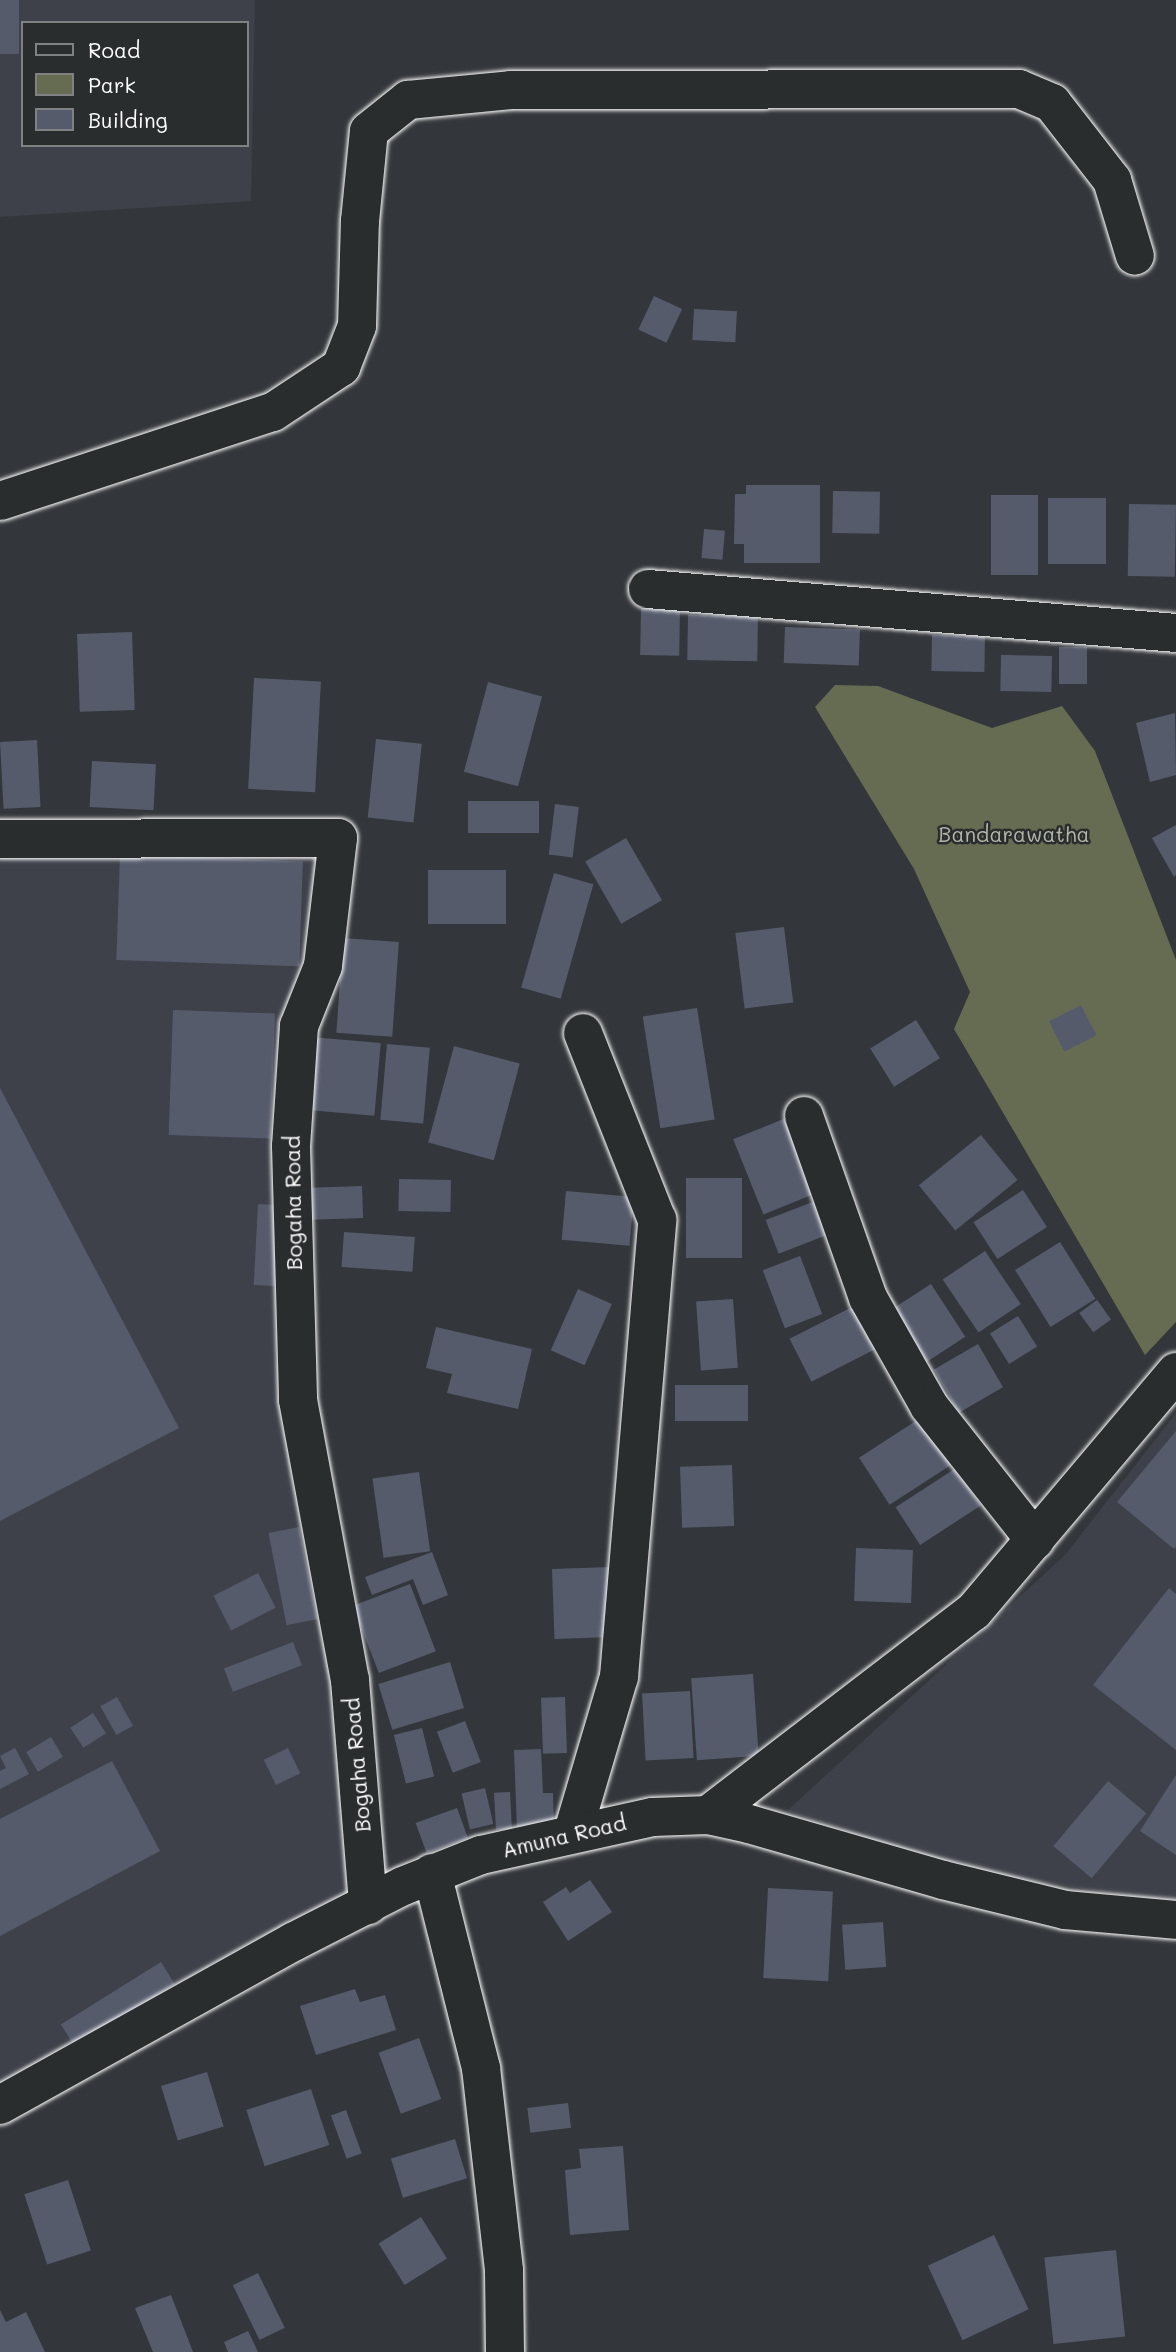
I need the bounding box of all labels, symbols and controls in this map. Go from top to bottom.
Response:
legend [21,21,248,147]
text: Road [88,36,140,63]
text: Park [88,71,136,98]
text: Building [88,106,168,133]
park label: Bandarawatha [938,821,1090,847]
street label: Bogaha Road [279,1135,307,1271]
street label: Bogaha Road [339,1697,375,1833]
street label: Amuna Road [500,1809,628,1863]

